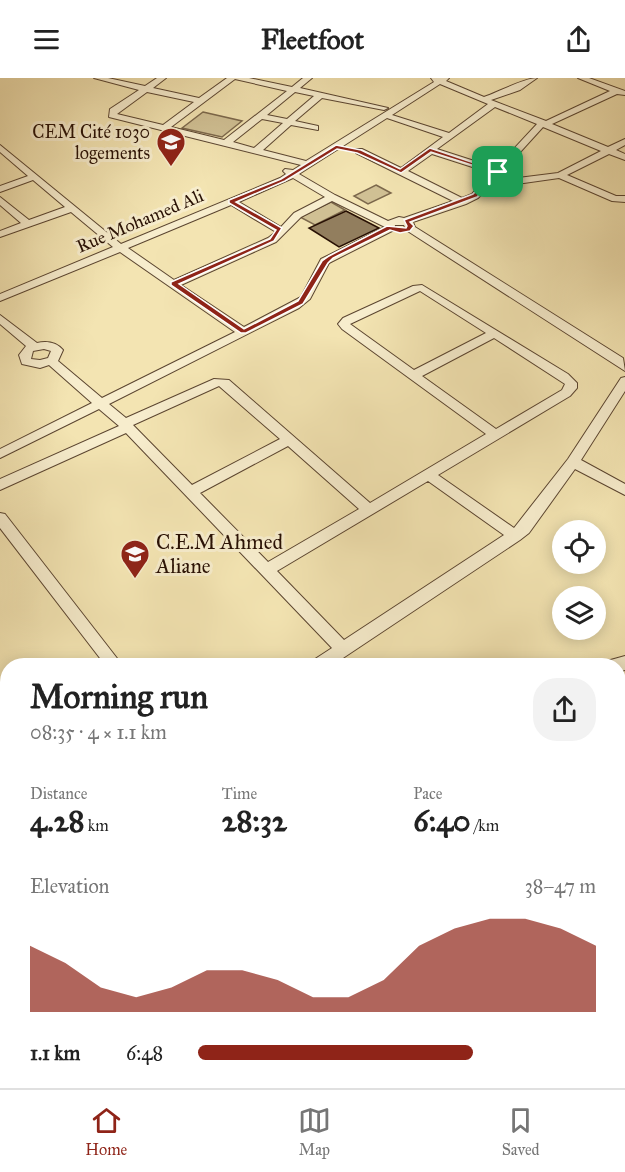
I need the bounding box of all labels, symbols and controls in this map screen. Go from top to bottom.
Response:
icon: menu [30,23,63,56]
text: Fleetfoot [261,23,364,56]
icon: share [562,23,595,56]
place label: CEM Cité 1030 logements [32,121,150,165]
school or university icon: CEM Cité 1030 logements [155,126,187,168]
pin [472,146,523,197]
icon: arrive [481,155,514,188]
street label: Rue Mohamed Ali [73,184,207,258]
map controls [552,520,606,640]
button: locate [552,520,606,574]
place label: C.E.M Ahmed Aliane [155,529,283,579]
school or university icon: C.E.M Ahmed Aliane [119,538,151,580]
button: layers [552,586,606,640]
text: Morning run [30,677,208,717]
button: share [533,678,596,741]
text: 08:35 · 4 × 1.1 km [30,720,167,744]
text: Distance [30,784,87,803]
text: Time [222,784,257,803]
text: Pace [413,784,442,803]
text: 4.28 [30,803,84,839]
text: 28:32 [222,803,287,839]
text: 6:40 [413,803,470,839]
text: km [84,816,109,835]
text: /km [470,816,499,835]
text: Elevation [30,874,109,898]
text: 38–47 m [525,874,596,898]
text: 1.1 km [30,1041,80,1065]
text: 6:48 [126,1041,163,1065]
tab: Home [85,1104,127,1159]
tab: Map [298,1104,331,1159]
tab: Saved [502,1104,540,1159]

